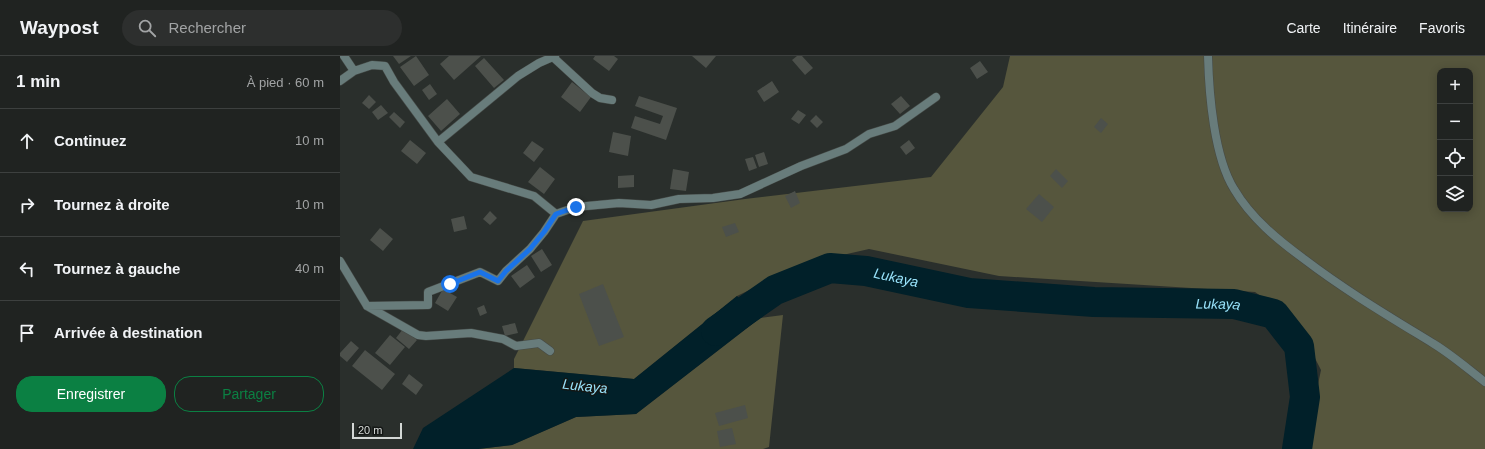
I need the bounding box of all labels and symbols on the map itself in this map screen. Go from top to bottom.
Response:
route end [567,198,585,216]
water label: Lukaya [872,265,920,290]
route start [441,275,459,293]
water label: Lukaya [1195,295,1243,313]
water label: Lukaya [562,376,608,396]
scale bar [352,421,402,440]

